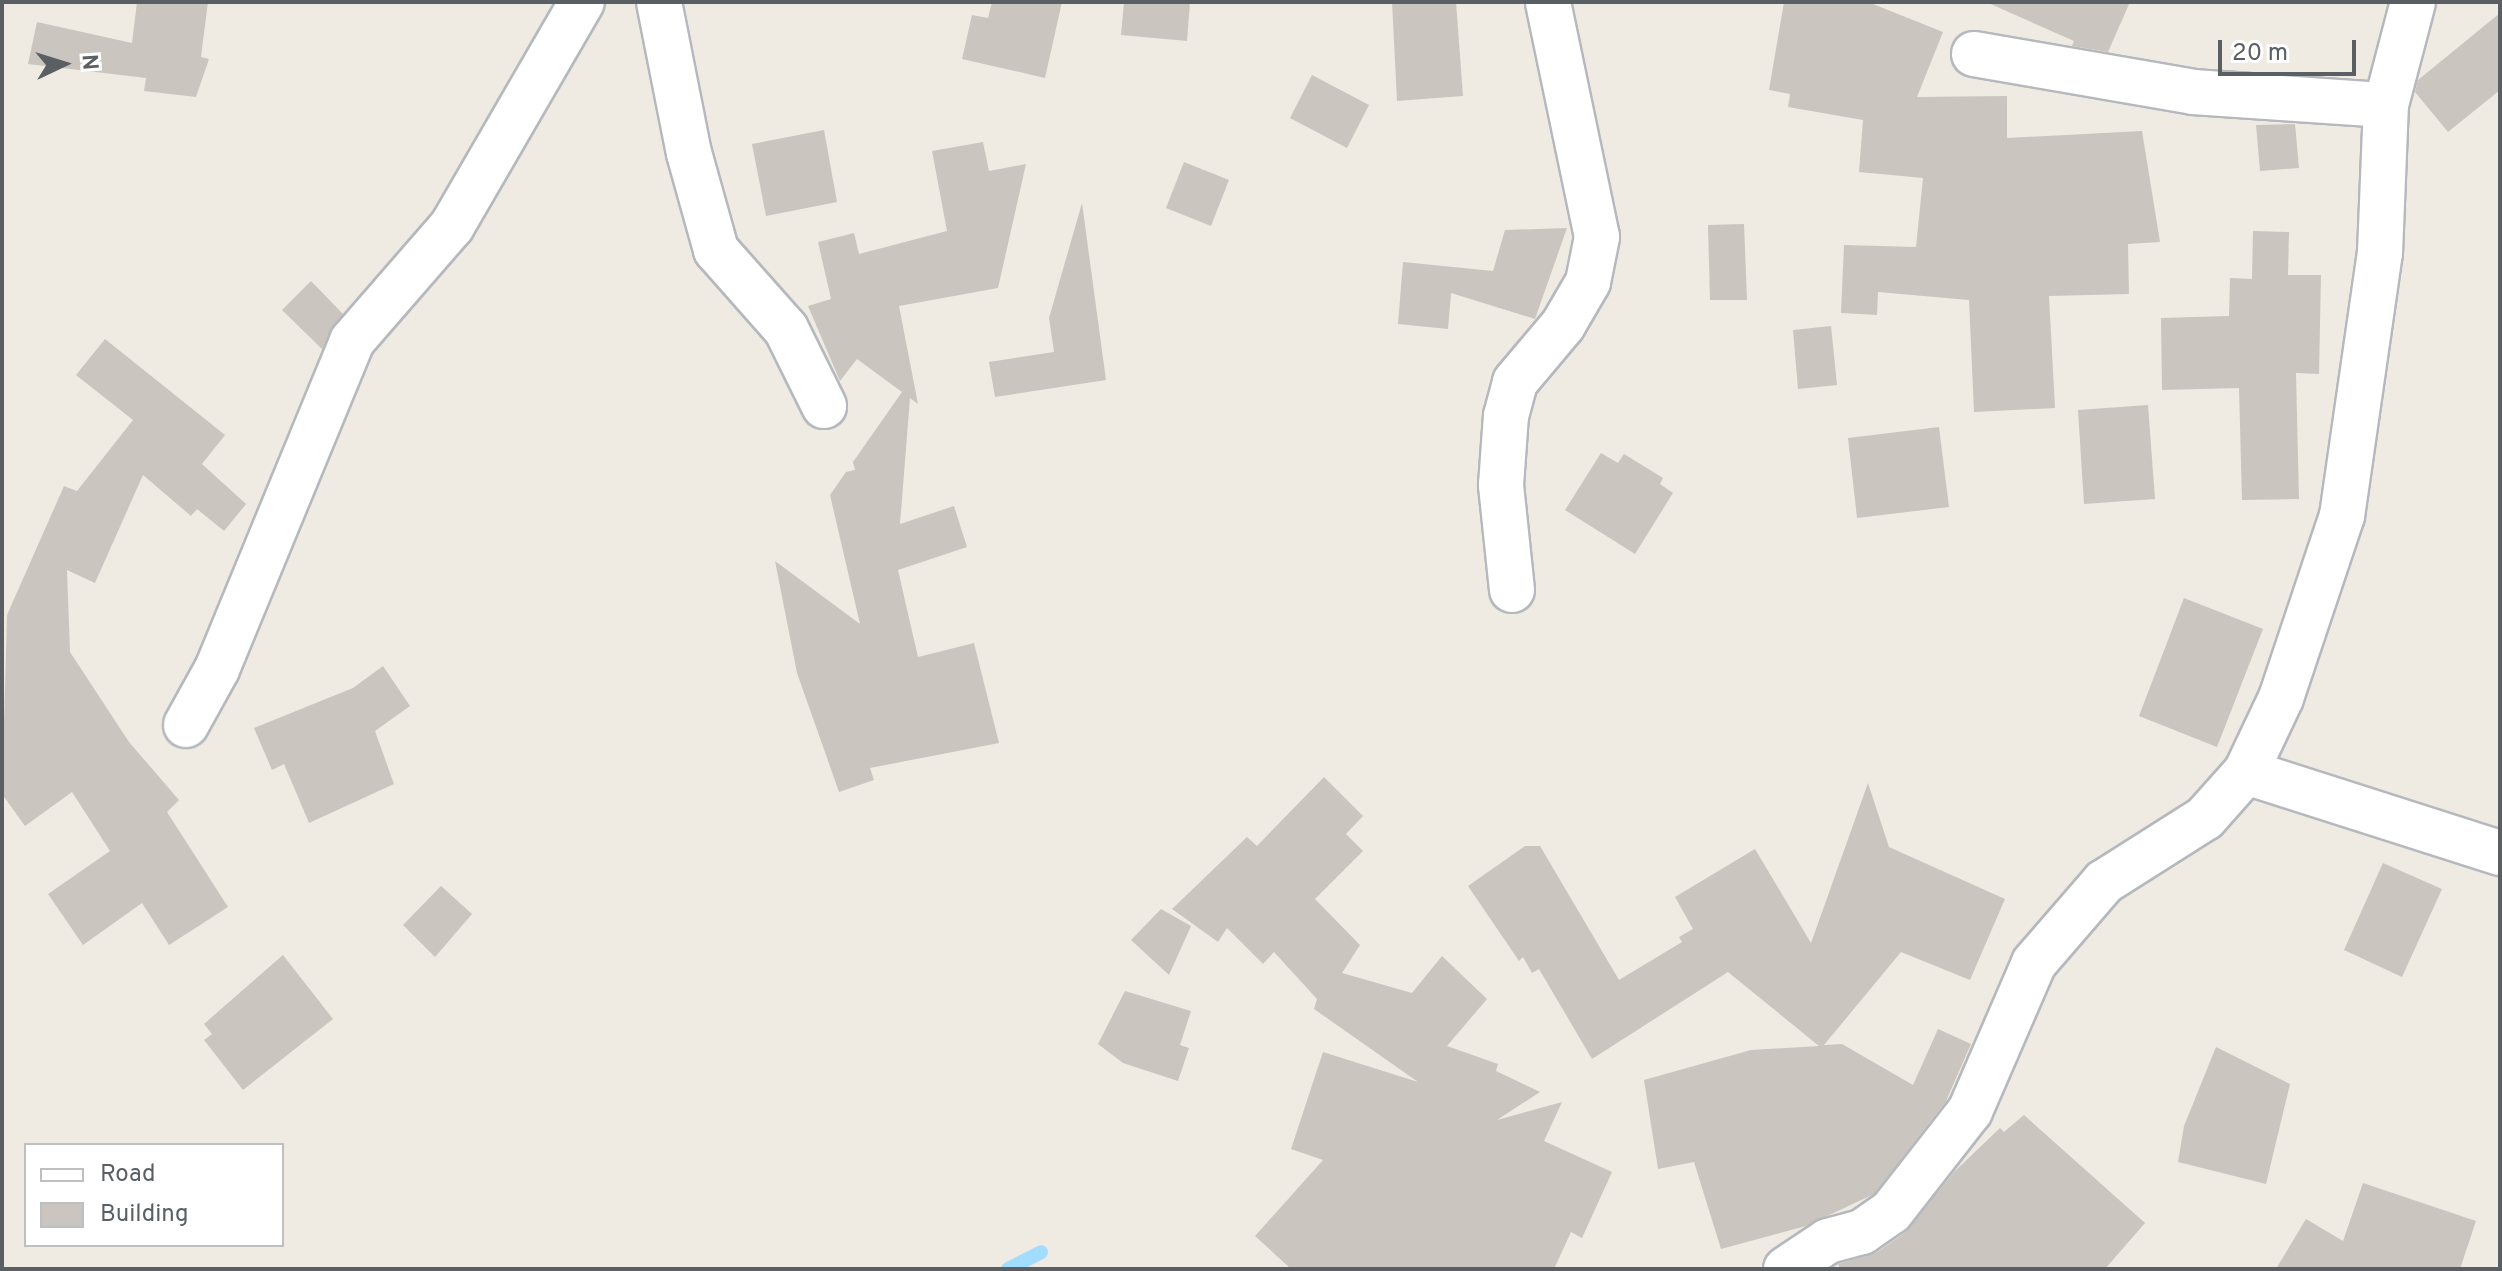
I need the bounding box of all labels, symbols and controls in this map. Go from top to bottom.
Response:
north arrow [24,24,104,104]
scale bar [2222,24,2360,74]
text: 20 m [2232,39,2288,69]
text: N [74,53,102,71]
legend [24,1143,284,1247]
text: Road [100,1160,156,1190]
text: Building [100,1200,189,1230]

